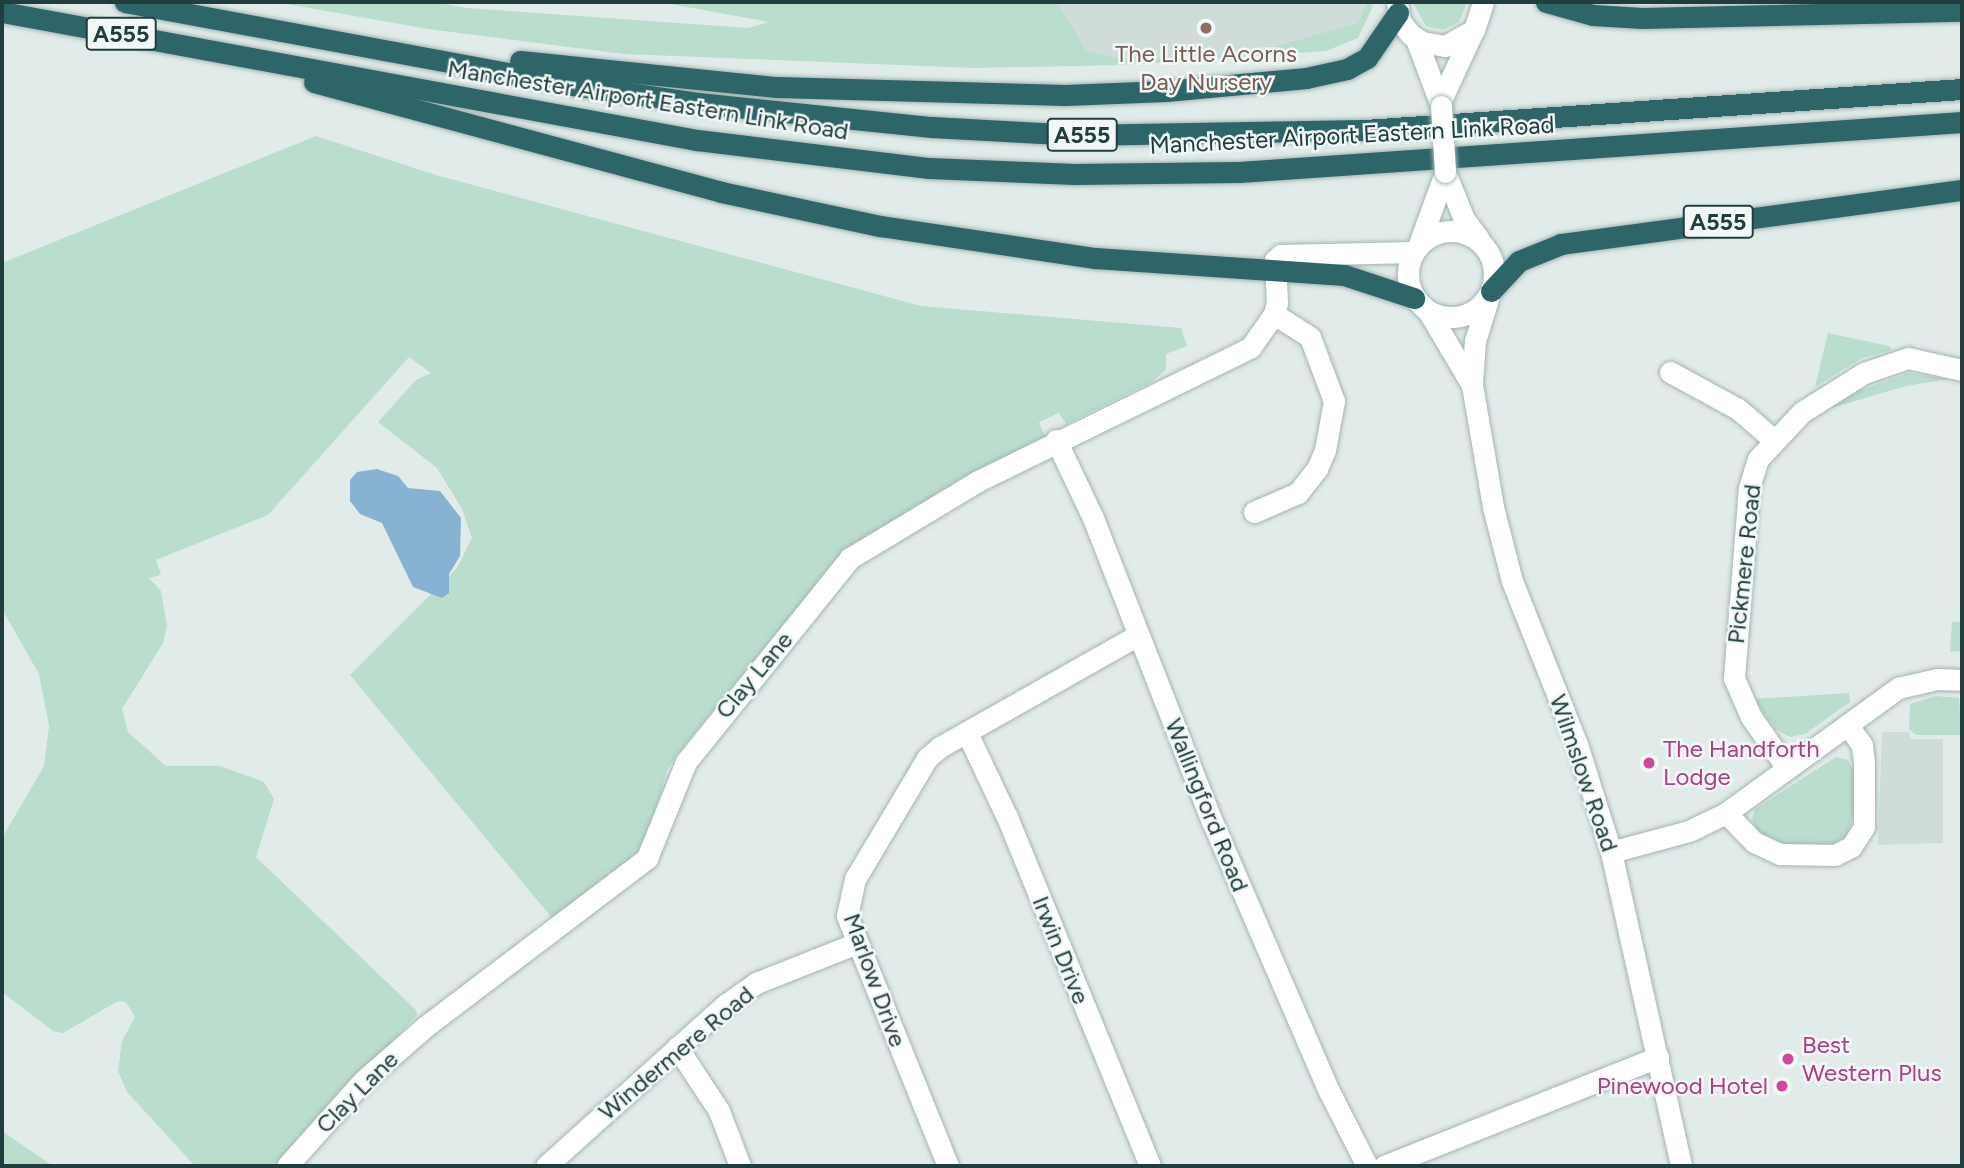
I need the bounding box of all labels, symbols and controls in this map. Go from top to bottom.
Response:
road number: A555 [84,14,158,54]
marker: The Little Acorns Day Nursery [1198,20,1214,36]
place label: The Little Acorns Day Nursery [1115,40,1297,96]
street label: Manchester Airport Eastern Link Road [446,54,850,146]
street label: Manchester Airport Eastern Link Road [1149,110,1555,160]
road number: A555 [1045,116,1119,154]
road number: A555 [1681,202,1755,242]
street label: Pickmere Road [1721,483,1767,645]
street label: Clay Lane [709,626,799,724]
street label: Wilmslow Road [1544,691,1624,855]
street label: Wallingford Road [1159,714,1255,896]
place label: The Handforth Lodge [1663,735,1820,791]
marker: The Handforth Lodge [1641,755,1657,771]
street label: Irwin Drive [1026,892,1096,1008]
street label: Marlow Drive [838,909,912,1051]
street label: Windermere Road [593,980,759,1126]
place label: Best Western Plus [1802,1031,1942,1087]
street label: Clay Lane [310,1045,404,1139]
marker: Best Western Plus [1780,1051,1796,1067]
place label: Pinewood Hotel [1597,1072,1768,1100]
marker: Pinewood Hotel [1774,1078,1790,1094]

